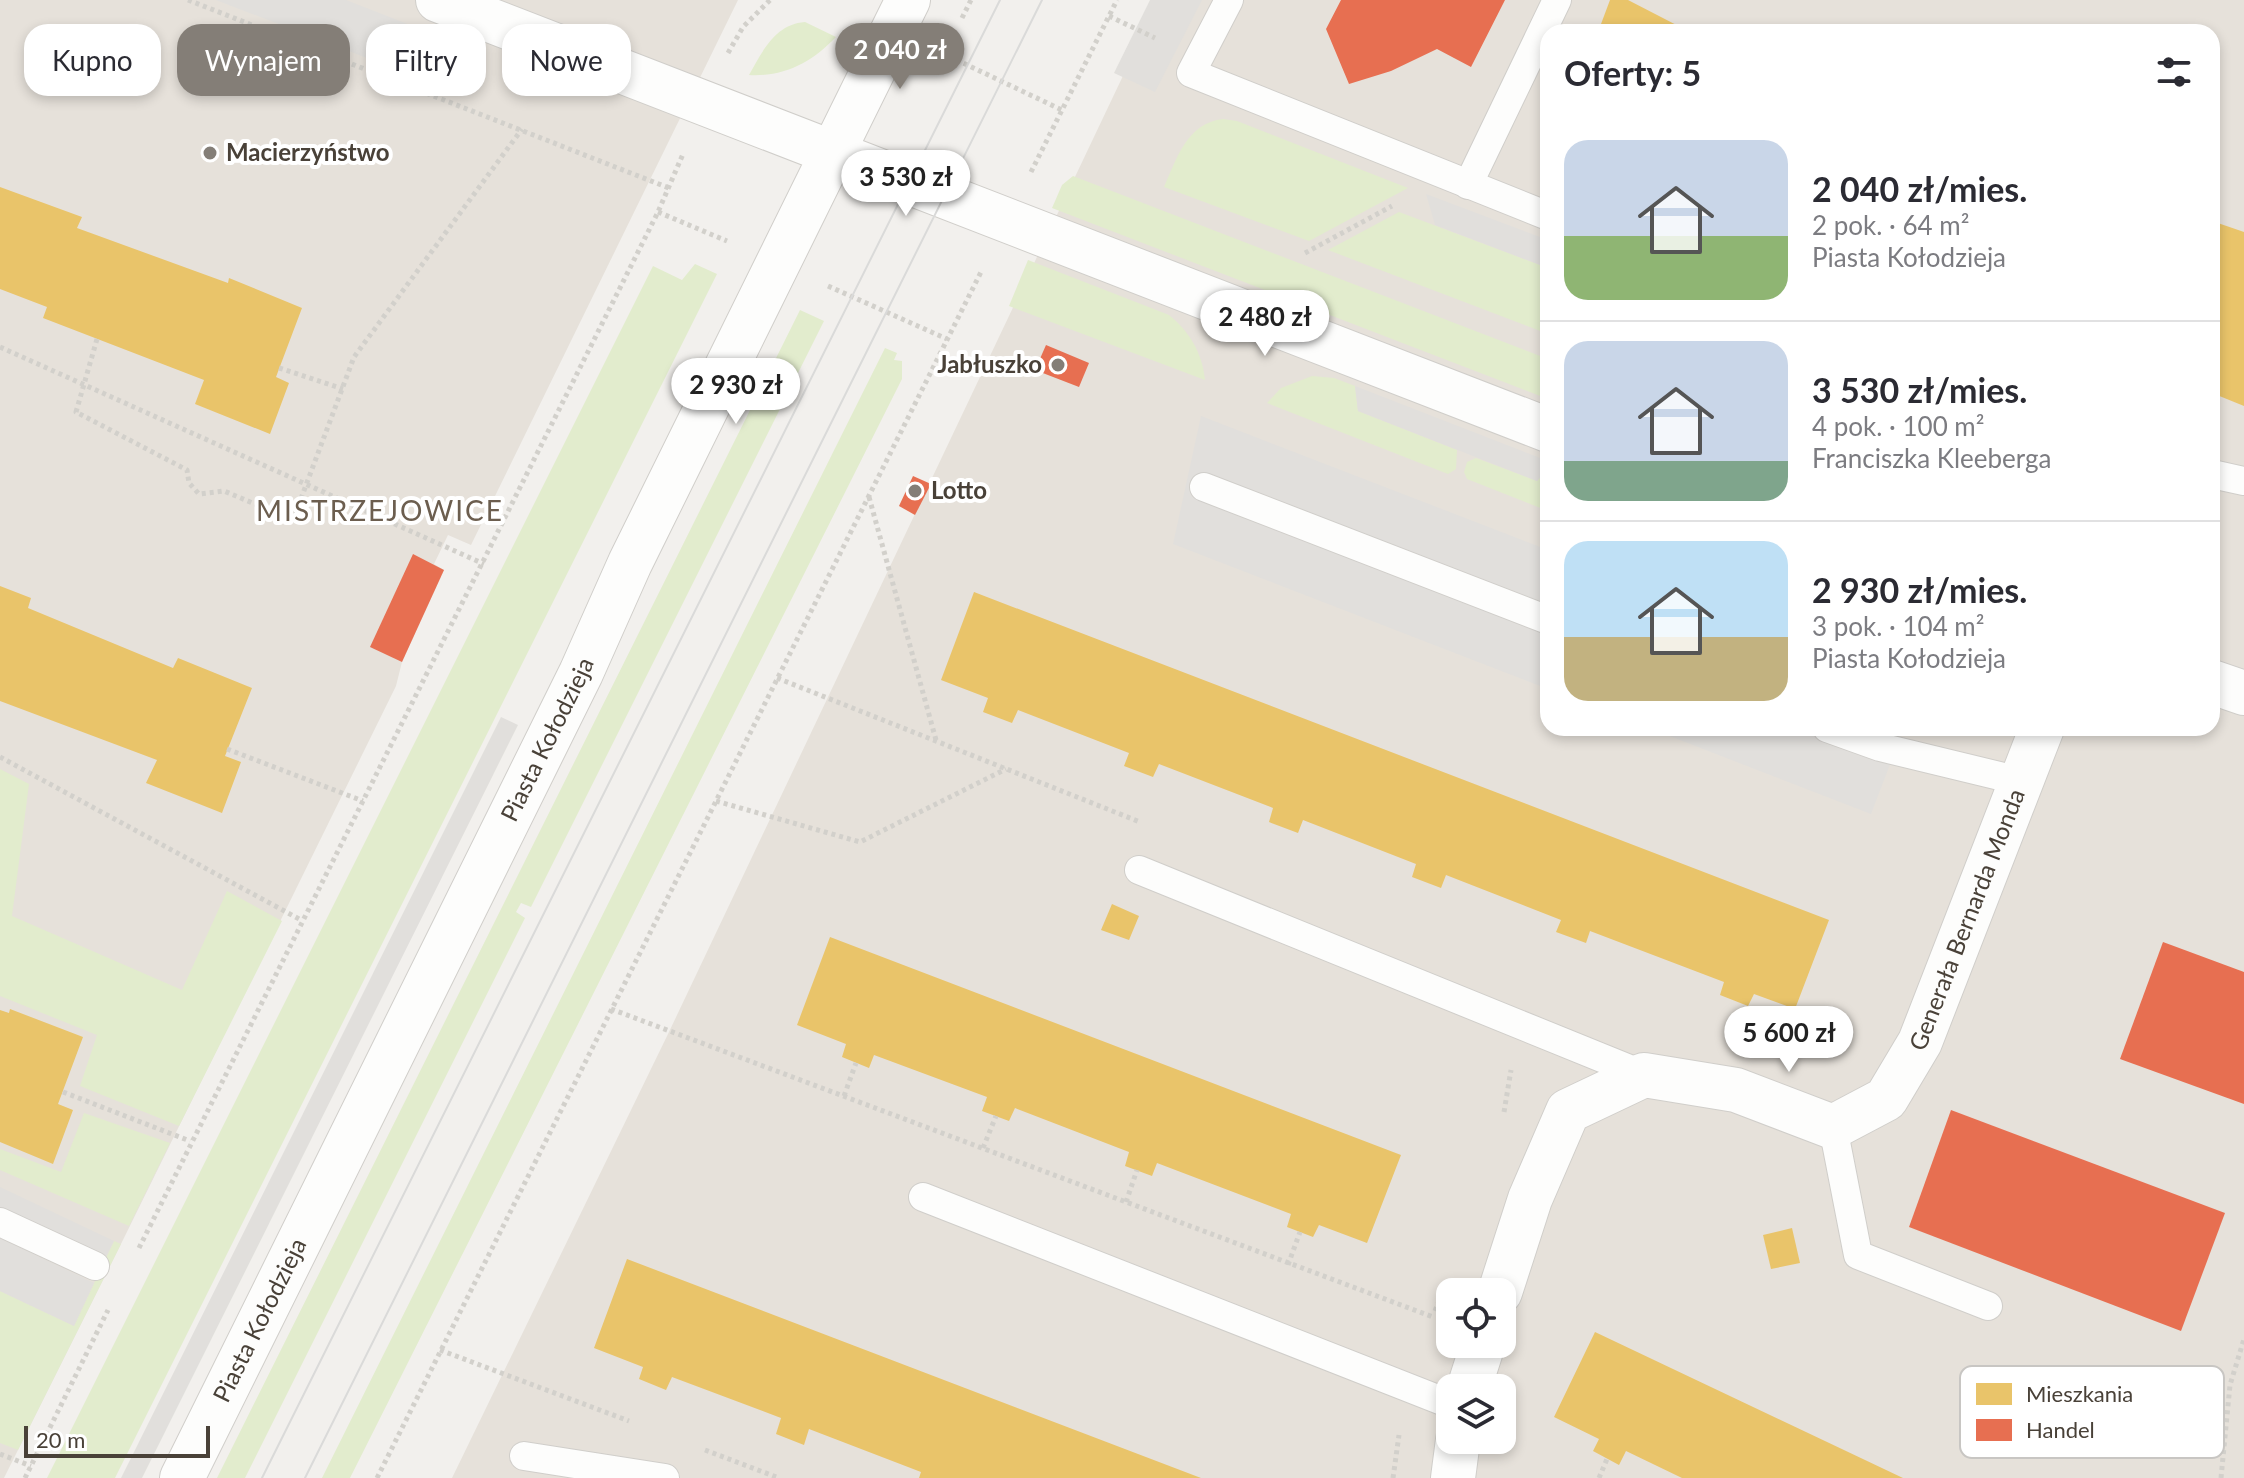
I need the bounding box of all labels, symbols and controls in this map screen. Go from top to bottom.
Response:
pin: 2 040 zł [817,23,983,91]
chip: Kupno [24,24,161,96]
chip: Wynajem [177,24,350,96]
chip: Filtry [366,24,486,96]
chip: Nowe [502,24,631,96]
text: 2 040 zł [853,33,947,65]
icon: filters [2152,50,2196,94]
text: Oferty: 5 [1564,52,1701,93]
place label: Macierzyństwo [226,137,390,166]
marker: Macierzyństwo [201,144,219,162]
pin: 3 530 zł [823,150,989,218]
text: 3 530 zł [859,160,953,192]
text: 2 040 zł/mies. [1812,168,2027,209]
icon: home [1628,172,1724,268]
text: 2 pok. · 64 m² [1812,209,1969,241]
text: Piasta Kołodzieja [1812,241,2006,273]
pin: 2 480 zł [1182,290,1348,358]
text: 2 480 zł [1218,300,1312,332]
place label: Jabłuszko [937,349,1042,378]
marker: Jabłuszko [1049,356,1067,374]
pin: 2 930 zł [653,358,819,426]
text: 2 930 zł [689,368,783,400]
text: 3 530 zł/mies. [1812,369,2027,410]
icon: home [1628,373,1724,469]
text: 4 pok. · 100 m² [1812,410,1984,442]
text: Franciszka Kleeberga [1812,442,2051,474]
place label: Lotto [931,475,987,504]
marker: Lotto [906,482,924,500]
district label: MISTRZEJOWICE [256,493,504,527]
text: 2 930 zł/mies. [1812,569,2027,610]
icon: home [1628,573,1724,669]
text: 3 pok. · 104 m² [1812,610,1984,642]
text: Piasta Kołodzieja [1812,642,2006,674]
street label: Piasta Kołodzieja [494,653,599,826]
street label: Generała Bernarda Monda [1902,784,2030,1054]
pin: 5 600 zł [1706,1006,1872,1074]
text: 5 600 zł [1742,1016,1836,1048]
street label: Piasta Kołodzieja [206,1233,312,1406]
map controls [1436,1278,1516,1454]
button: locate [1436,1278,1516,1358]
legend [1960,1366,2224,1458]
button: layers [1436,1374,1516,1454]
text: Mieszkania [2026,1380,2133,1407]
text: Handel [2026,1416,2095,1443]
scale bar [24,1422,210,1458]
text: 20 m [36,1426,85,1453]

